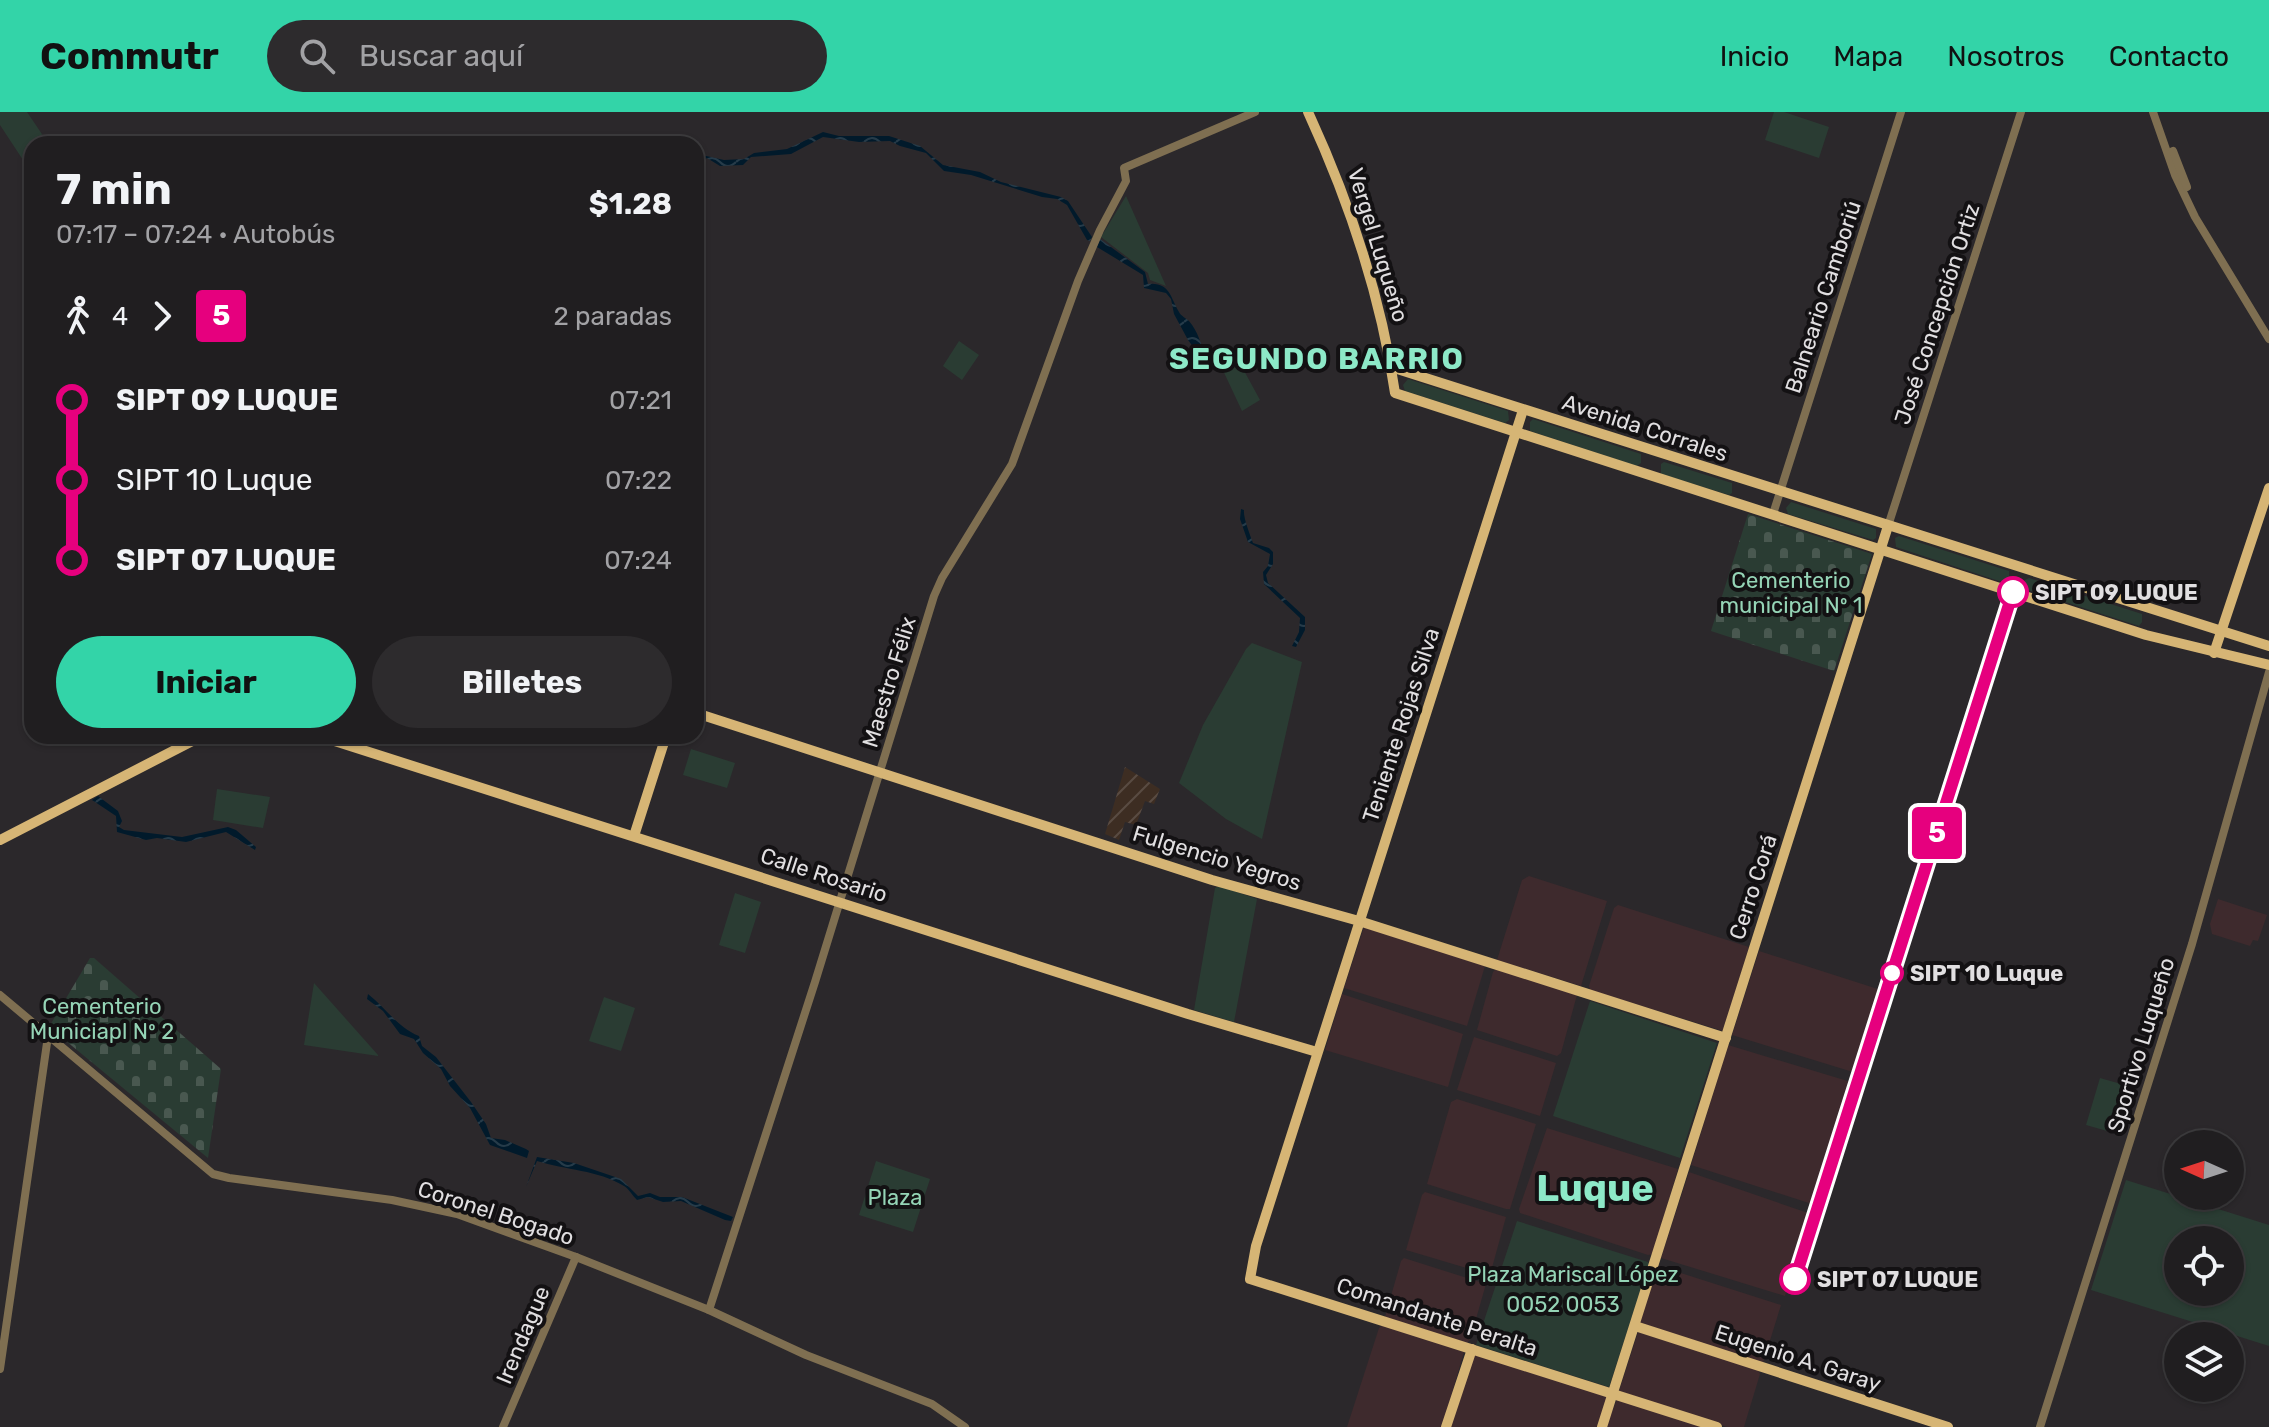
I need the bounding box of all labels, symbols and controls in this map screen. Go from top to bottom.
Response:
search box [267,20,827,92]
text: Commutr [40,33,219,79]
icon: search [295,34,339,78]
text: Buscar aquí [359,38,523,74]
text: Inicio [1720,40,1789,73]
text: Mapa [1833,40,1903,73]
text: Nosotros [1947,40,2065,73]
text: Contacto [2109,40,2229,73]
text: 7 min [56,163,172,215]
street label: Vergel Luqueño [1342,165,1414,325]
text: $1.28 [589,186,672,222]
street label: Balneario Camboriú [1779,197,1867,397]
street label: José Concepción Ortiz [1888,200,1986,428]
text: 07:17 – 07:24 · Autobús [56,219,335,250]
icon: walk [56,294,100,338]
icon: forward [140,294,184,338]
text: 5 [212,299,230,332]
text: 4 [112,301,128,332]
text: 2 paradas [553,301,672,332]
district label: SEGUNDO BARRIO [1169,341,1465,377]
text: SIPT 09 LUQUE [116,382,338,418]
text: 07:21 [609,385,672,416]
street label: Avenida Corrales [1559,389,1731,467]
text: SIPT 10 Luque [116,462,313,498]
text: 07:22 [605,465,672,496]
text: SIPT 07 LUQUE [116,542,336,578]
text: 07:24 [604,545,672,576]
park label: Cementerio municipal Nº 1 [1720,567,1862,619]
marker: SIPT 09 LUQUE [1998,577,2028,607]
place label: SIPT 09 LUQUE [2035,579,2198,606]
street label: Maestro Félix [856,613,922,751]
street label: Teniente Rojas Silva [1357,624,1445,826]
button: Iniciar [56,636,356,728]
button: Billetes [372,636,672,728]
line badge: 5 [1911,807,1963,859]
text: 5 [1928,816,1946,849]
street label: Fulgencio Yegros [1130,820,1304,896]
street label: Cerro Corá [1723,831,1783,943]
street label: Calle Rosario [757,842,891,908]
street label: Sportivo Luqueño [2102,954,2180,1136]
place label: SIPT 10 Luque [1910,960,2063,987]
marker: SIPT 10 Luque [1881,962,1903,984]
park label: Cementerio Municiapl Nº 2 [30,993,174,1045]
north arrow [2164,1130,2244,1210]
map controls [2164,1130,2244,1402]
district label: Luque [1536,1165,1654,1211]
street label: Coronel Bogado [414,1175,578,1251]
park label: Plaza [868,1184,922,1211]
button: locate [2164,1226,2244,1306]
park label: Plaza Mariscal López [1467,1261,1679,1288]
marker: SIPT 07 LUQUE [1780,1264,1810,1294]
place label: SIPT 07 LUQUE [1817,1266,1978,1293]
street label: Comandante Peralta [1333,1272,1541,1362]
street label: Irendague [490,1282,556,1388]
park label: 0052 0053 [1506,1291,1620,1318]
street label: Eugenio A. Garay [1712,1318,1884,1398]
button: layers [2164,1322,2244,1402]

